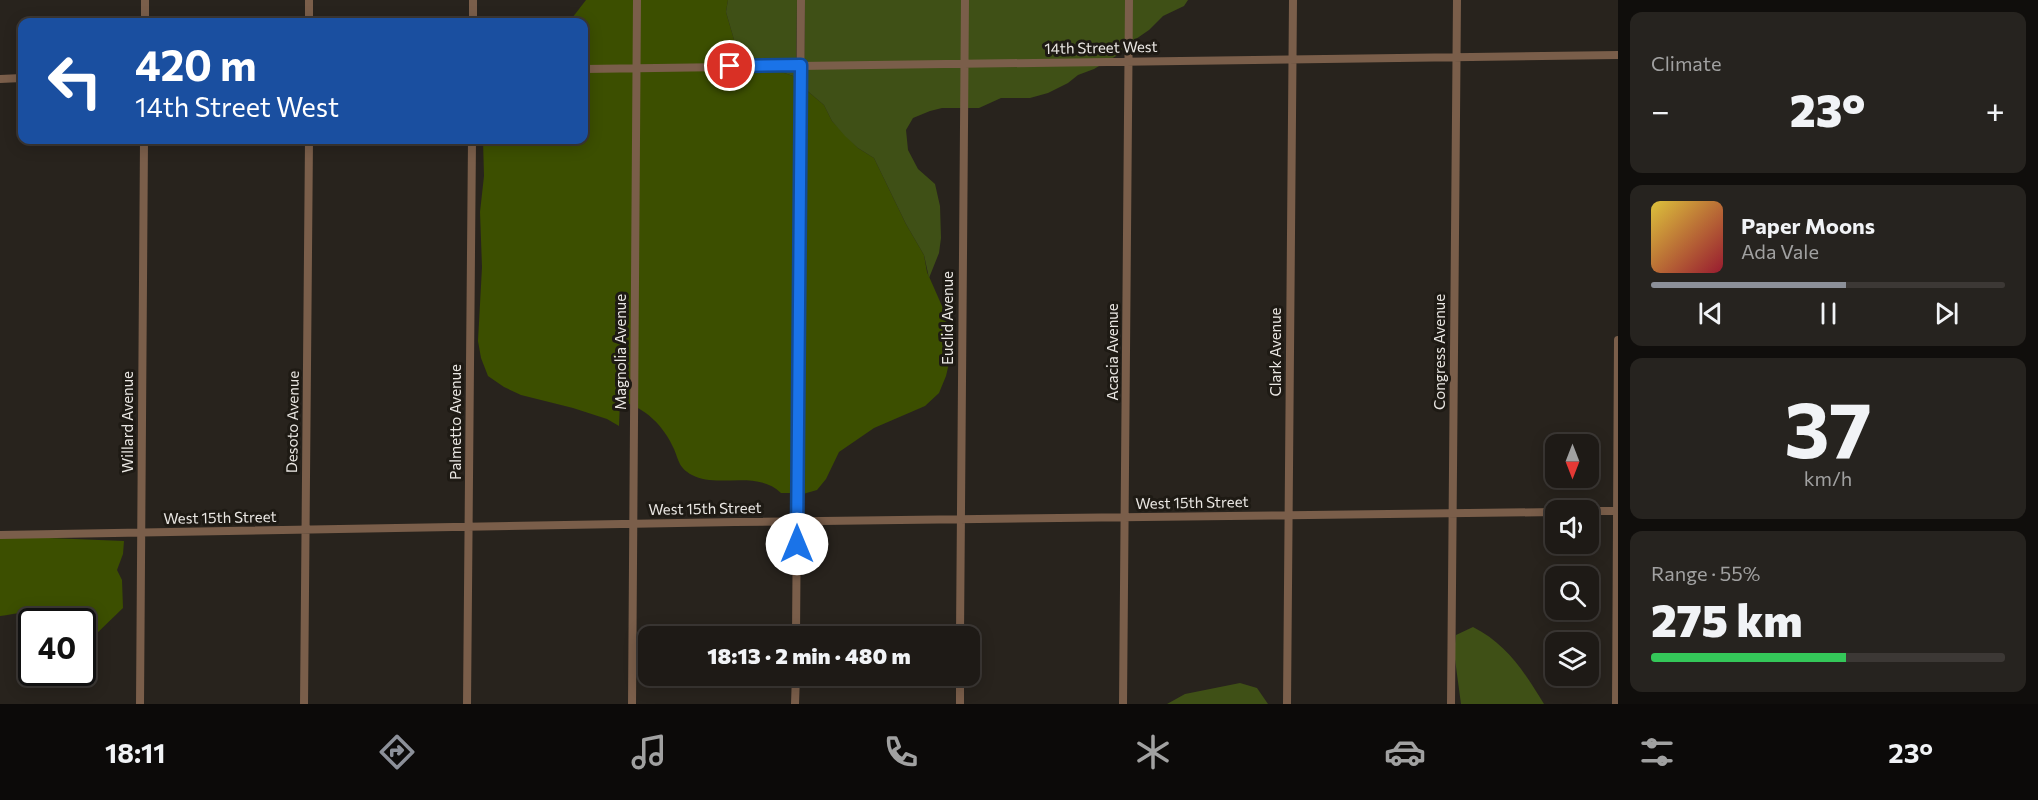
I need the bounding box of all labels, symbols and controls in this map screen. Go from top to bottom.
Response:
street label: 14th Street West [1044,37,1158,57]
text: 420 m [135,38,257,90]
pin [704,40,755,91]
icon: left [36,42,114,120]
icon: arrive [713,49,746,82]
text: Climate [1651,51,1721,75]
text: 23° [1790,81,1866,136]
text: − [1651,89,1670,130]
text: + [1986,89,2005,130]
text: 14th Street West [135,90,339,123]
text: Paper Moons [1741,212,1875,239]
text: Ada Vale [1741,239,1819,263]
street label: Euclid Avenue [938,271,956,365]
street label: Magnolia Avenue [611,294,629,410]
street label: Congress Avenue [1430,294,1448,410]
icon: previous [1694,297,1727,330]
icon: pause [1812,297,1845,330]
icon: next [1930,297,1963,330]
street label: Acacia Avenue [1103,303,1121,401]
street label: Clark Avenue [1266,307,1284,396]
street label: Palmetto Avenue [446,364,464,480]
street label: Desoto Avenue [282,370,302,473]
street label: Willard Avenue [118,371,136,473]
text: 37 [1784,379,1872,474]
north arrow [1545,434,1599,488]
map controls [1545,434,1599,686]
text: km/h [1804,466,1852,490]
street label: West 15th Street [1135,492,1249,512]
street label: West 15th Street [648,498,762,518]
button: sound [1545,500,1599,554]
street label: West 15th Street [163,507,277,527]
position arrow [765,512,829,576]
text: Range · 55% [1651,561,1760,585]
button: search [1545,566,1599,620]
text: 275 km [1651,591,1802,646]
speed limit sign: 40 [18,608,96,686]
button: layers [1545,632,1599,686]
text: 18:13 · 2 min · 480 m [707,642,911,669]
icon: directions [376,731,418,773]
icon: music [628,731,670,773]
icon: phone [880,731,922,773]
icon: climate [1132,731,1174,773]
icon: car [1384,731,1426,773]
icon: filters [1636,731,1678,773]
text: 18:11 [105,736,166,769]
text: 23° [1888,736,1933,769]

